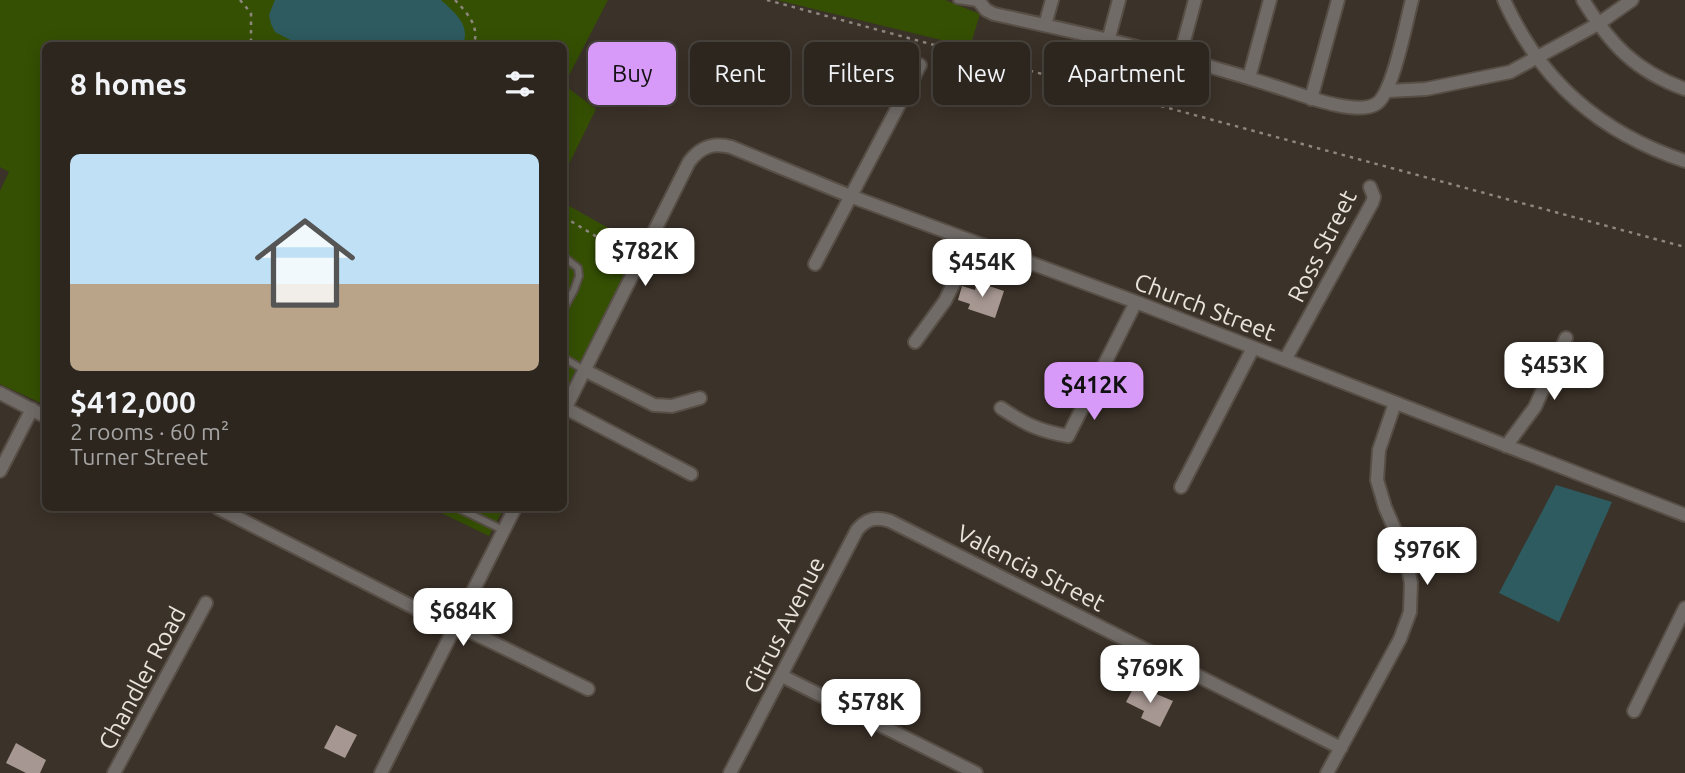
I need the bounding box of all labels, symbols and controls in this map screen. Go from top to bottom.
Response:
chip: Buy [588,42,676,105]
chip: Rent [690,42,790,105]
chip: Filters [804,42,919,105]
chip: New [933,42,1030,105]
chip: Apartment [1044,42,1209,105]
icon: filters [501,65,539,103]
text: 8 homes [70,67,187,101]
street label: Ross Street [1282,185,1362,307]
icon: home [242,200,368,326]
pin: $782K [596,229,694,288]
text: $782K [611,238,679,263]
pin: $454K [933,240,1031,299]
text: $454K [948,249,1016,274]
street label: Church Street [1131,268,1280,346]
pin: $453K [1505,342,1603,402]
text: $453K [1520,352,1588,377]
pin: $412K [1045,362,1143,422]
text: $412K [1060,372,1128,397]
text: $412,000 [70,385,196,419]
text: 2 rooms · 60 m² [70,419,229,444]
text: Turner Street [70,444,208,469]
street label: Valencia Street [953,519,1110,617]
pin: $976K [1378,528,1476,587]
text: $976K [1393,537,1461,562]
street label: Citrus Avenue [738,552,830,698]
pin: $684K [414,588,512,648]
text: $684K [429,598,497,623]
street label: Chandler Road [93,602,191,754]
pin: $769K [1101,646,1199,705]
text: $769K [1116,655,1184,680]
pin: $578K [822,680,920,739]
text: $578K [837,689,905,714]

